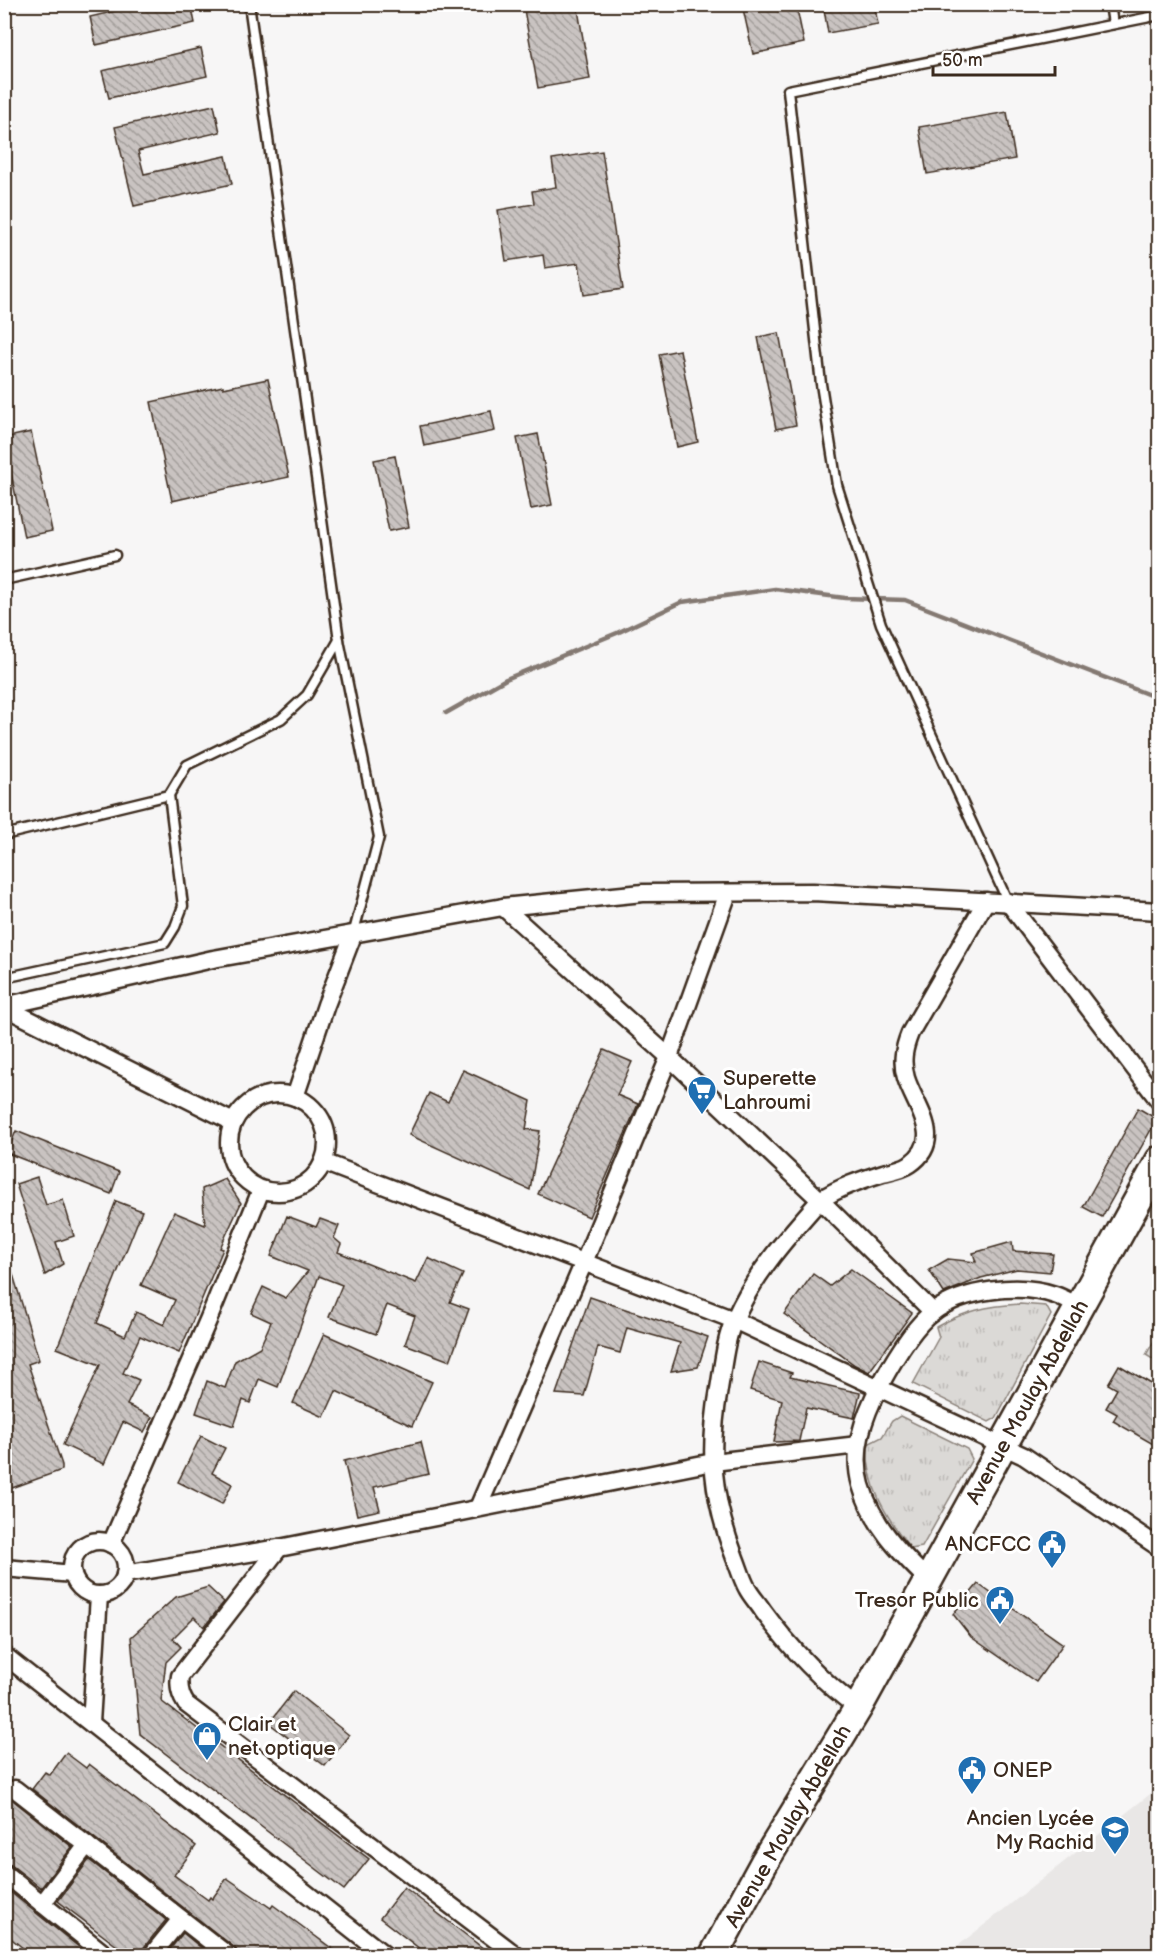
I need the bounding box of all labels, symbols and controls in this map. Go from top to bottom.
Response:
scale bar [933,39,1054,77]
text: 50 m [942,50,983,71]
place label: Superette Lahroumi [723,1066,816,1115]
supermarket icon: Superette Lahroumi [686,1074,718,1116]
street label: Avenue Moulay Abdellah [961,1296,1094,1509]
public building icon: ANCFCC [1036,1528,1068,1570]
place label: ANCFCC [945,1532,1031,1557]
public building icon: Tresor Public [984,1584,1016,1626]
place label: Tresor Public [855,1588,979,1613]
place label: Clair et net optique [228,1712,336,1761]
shop icon: Clair et net optique [191,1720,223,1762]
street label: Avenue Moulay Abdellah [720,1721,857,1932]
public building icon: ONEP [956,1754,988,1796]
place label: ONEP [993,1758,1052,1783]
place label: Ancien Lycée My Rachid [967,1806,1094,1855]
school or university icon: Ancien Lycée My Rachid [1099,1814,1131,1856]

